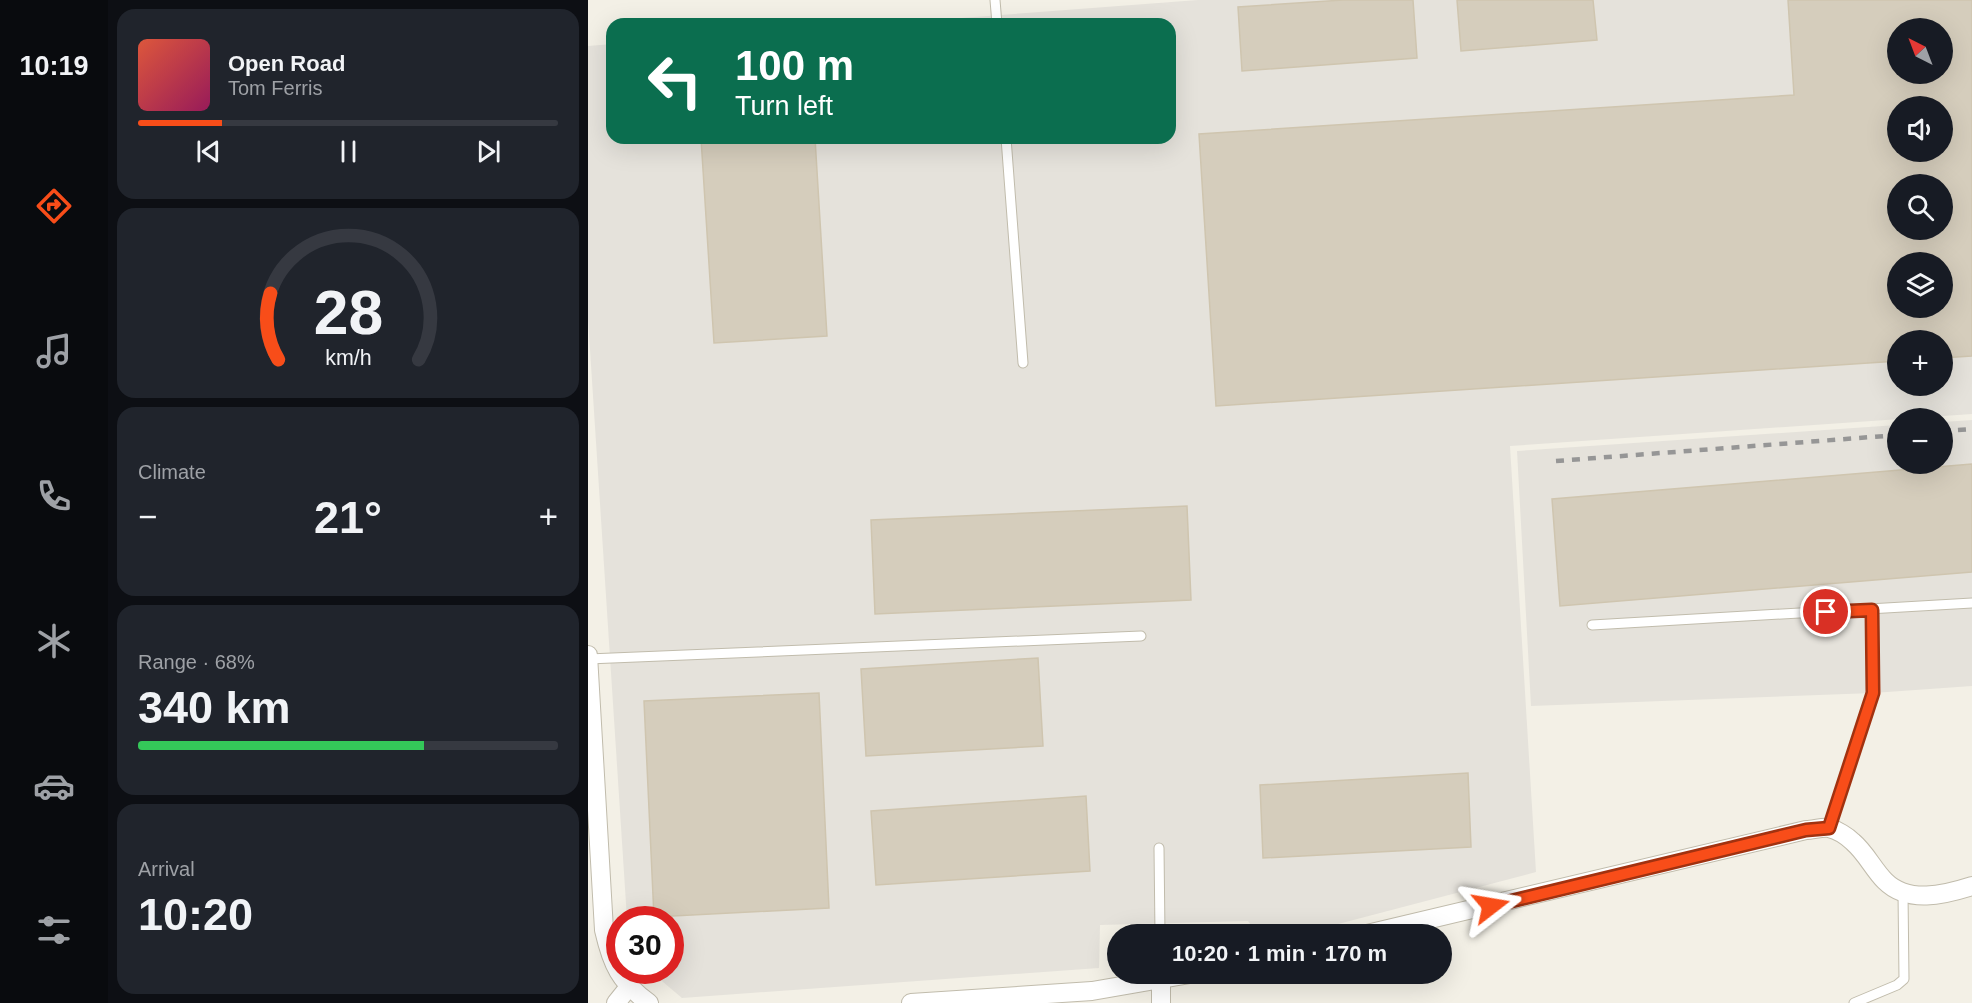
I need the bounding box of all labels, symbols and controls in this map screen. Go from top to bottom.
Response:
north arrow [1887,18,1953,84]
map controls [1887,18,1953,474]
icon: left [636,42,714,120]
text: 100 m [735,42,854,89]
text: 10:19 [19,51,89,81]
text: Open Road [228,51,345,76]
text: Tom Ferris [228,77,322,99]
text: Turn left [735,91,833,121]
button: sound [1887,96,1953,162]
icon: previous [192,135,225,168]
icon: pause [332,135,365,168]
icon: next [472,135,505,168]
button: search [1887,174,1953,240]
icon: directions [33,185,75,227]
button: layers [1887,252,1953,318]
text: 28 [313,278,383,347]
icon: music [33,330,75,372]
button: + [1887,330,1953,396]
text: km/h [325,346,371,370]
button: − [1887,408,1953,474]
text: Climate [138,461,206,483]
icon: phone [33,475,75,517]
text: 21° [314,492,382,543]
text: − [138,498,157,535]
text: + [539,498,558,535]
pin [1800,586,1851,637]
icon: arrive [1809,595,1842,628]
icon: climate [33,620,75,662]
text: Range · 68% [138,651,255,673]
text: 340 km [138,682,291,733]
icon: car [33,765,75,807]
text: Arrival [138,858,195,880]
position arrow [1459,874,1523,938]
text: 10:20 [138,889,253,940]
speed limit sign: 30 [606,906,684,984]
icon: filters [33,909,75,951]
text: 10:20 · 1 min · 170 m [1172,941,1387,966]

